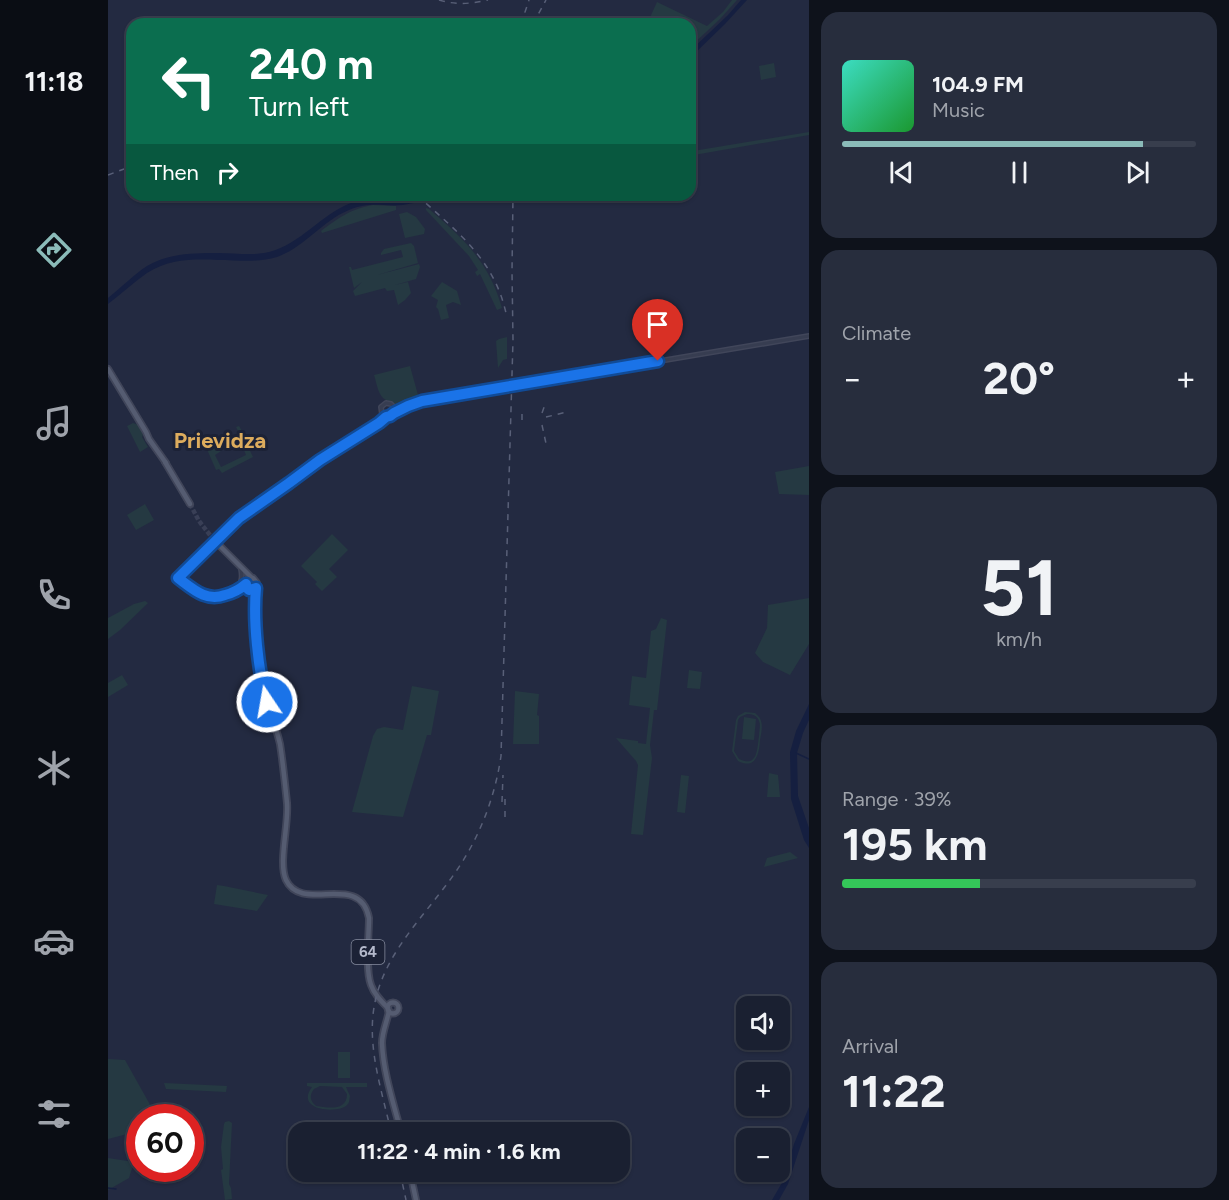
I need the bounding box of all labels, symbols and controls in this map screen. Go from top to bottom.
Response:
text: 240 m [249,39,374,90]
icon: left [150,42,228,120]
text: 11:18 [25,65,83,98]
text: 104.9 FM [932,71,1024,98]
text: Turn left [249,90,349,123]
text: Music [932,98,985,122]
icon: right [211,156,244,189]
icon: previous [885,156,918,189]
icon: pause [1003,156,1036,189]
icon: next [1121,156,1154,189]
text: Then [150,159,199,186]
icon: directions [33,229,75,271]
pin [632,299,683,361]
icon: arrive [641,308,674,341]
text: Climate [842,321,911,345]
text: 20° [983,351,1055,405]
text: − [842,359,863,398]
text: + [1175,359,1196,398]
icon: music [33,402,75,444]
district label: Prievidza [174,427,266,454]
text: 51 [980,541,1058,635]
icon: phone [33,574,75,616]
text: km/h [996,627,1042,651]
position arrow [235,670,299,734]
icon: climate [33,747,75,789]
text: Range · 39% [842,787,951,811]
text: 195 km [842,817,987,871]
icon: car [33,920,75,962]
road number: 64 [352,940,384,964]
map controls [736,996,790,1182]
button: sound [736,996,790,1050]
text: Arrival [842,1034,898,1058]
button: + [736,1062,790,1116]
text: 11:22 [842,1064,946,1118]
icon: filters [33,1093,75,1135]
speed limit sign: 60 [126,1104,204,1182]
button: − [736,1128,790,1182]
text: 11:22 · 4 min · 1.6 km [357,1138,561,1165]

